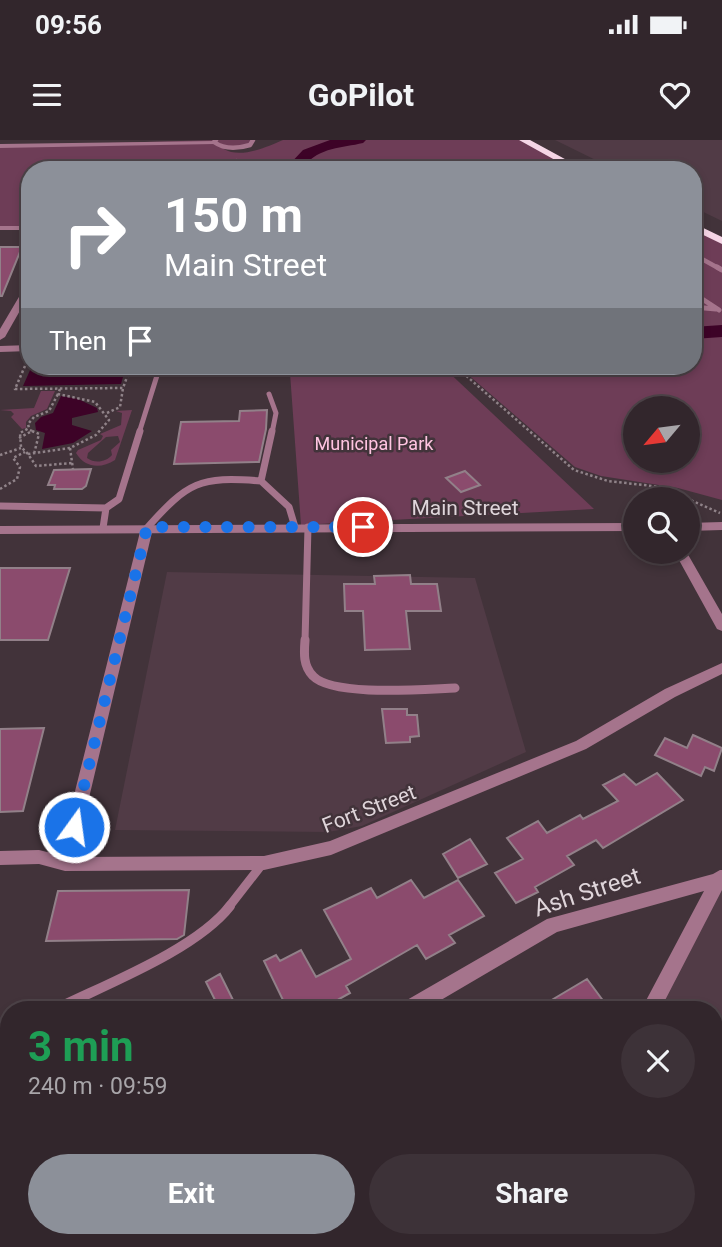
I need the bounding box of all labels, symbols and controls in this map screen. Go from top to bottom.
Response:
text: 09:56 [35,10,102,40]
icon: menu [28,76,66,114]
text: GoPilot [308,76,414,114]
icon: heart [656,76,694,114]
text: 150 m [164,187,303,244]
icon: right [49,189,140,280]
text: Main Street [164,246,327,284]
icon: arrive [121,322,159,360]
text: Then [49,326,107,356]
north arrow [623,396,700,472]
map controls [623,396,700,564]
park label: Municipal Park [315,433,434,454]
button: search [623,487,700,564]
street label: Main Street [411,496,519,520]
pin [333,497,393,557]
icon: arrive [344,508,382,546]
street label: Fort Street [319,780,419,838]
position arrow [37,790,111,864]
street label: Ash Street [530,862,644,922]
text: 3 min [28,1022,134,1071]
button: close [621,1024,695,1098]
text: 240 m · 09:59 [28,1073,167,1100]
button: Exit [28,1154,355,1234]
button: Share [369,1154,695,1234]

